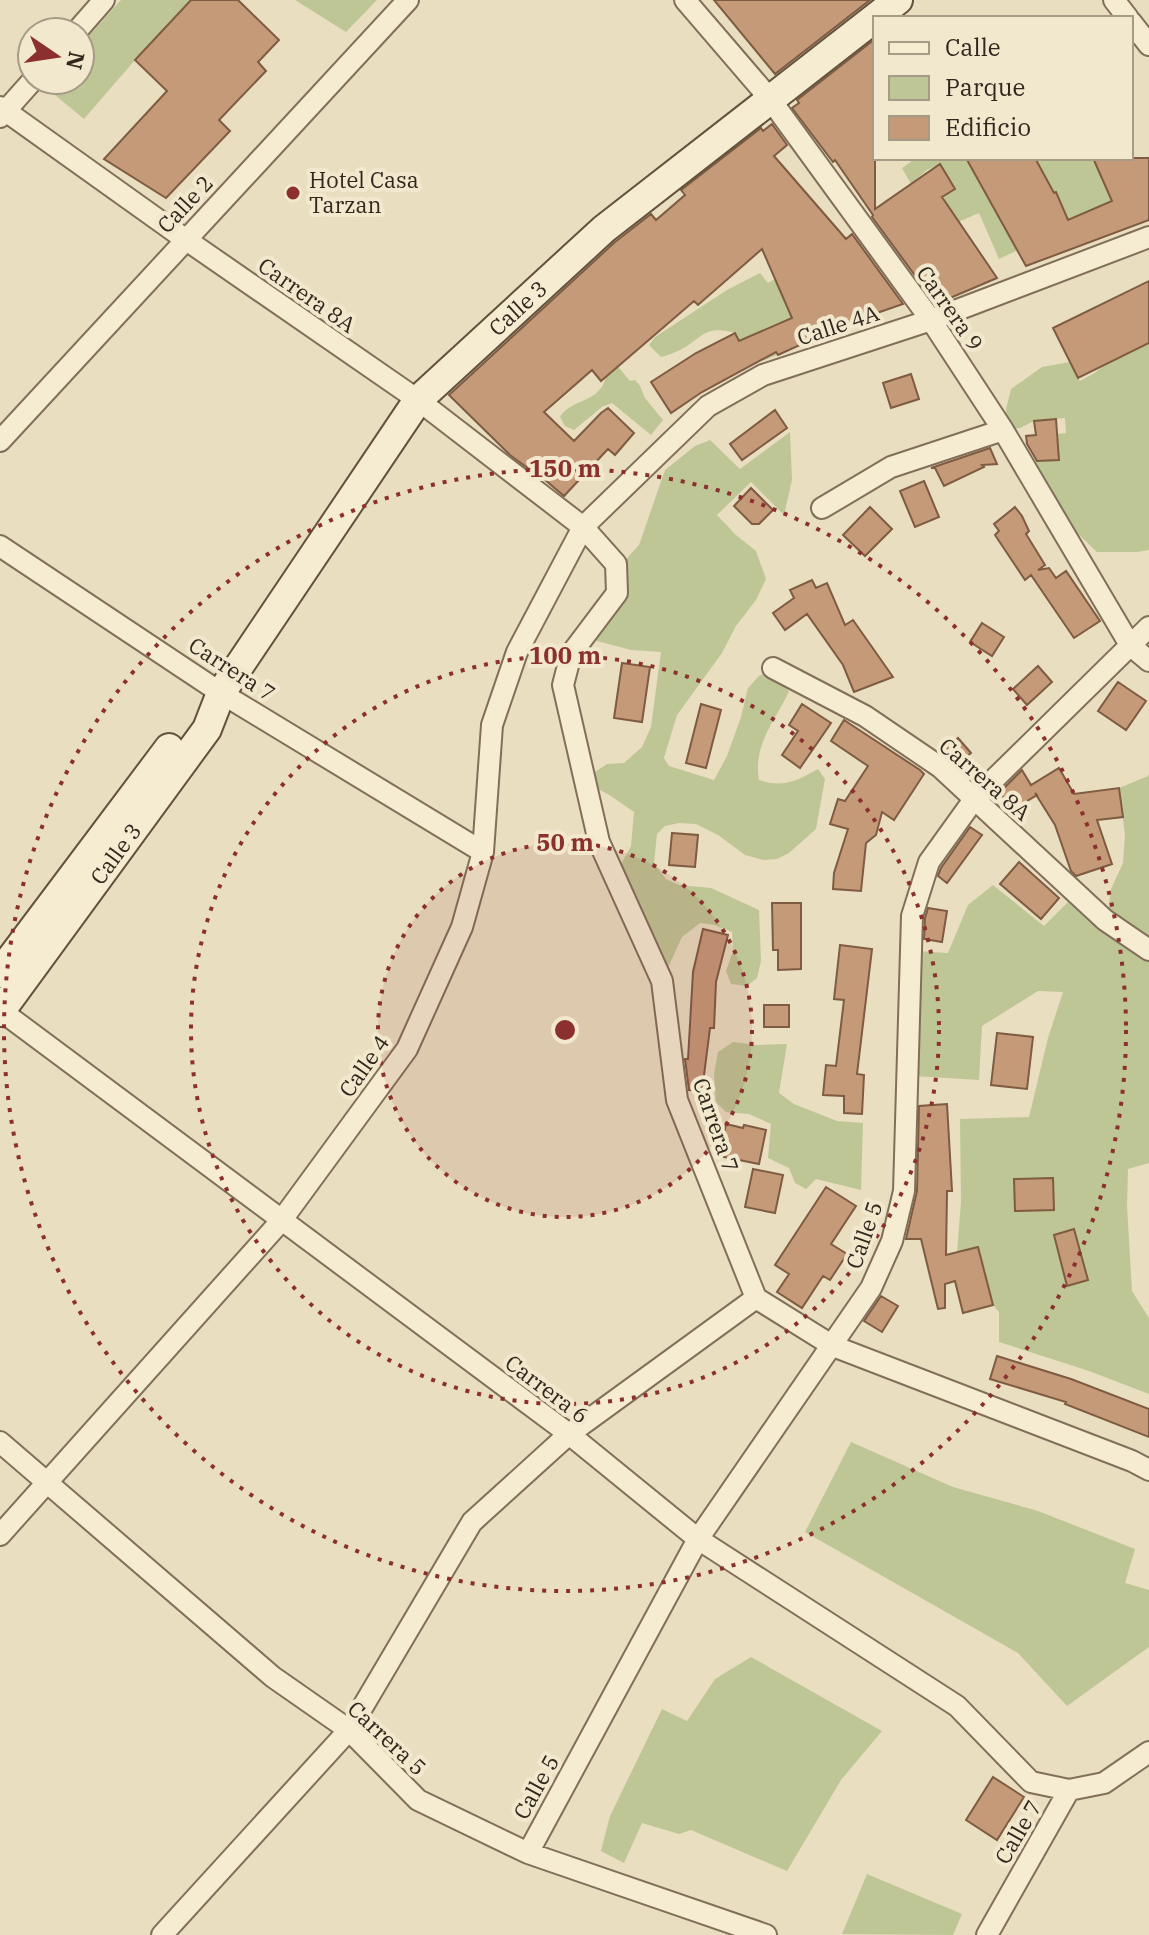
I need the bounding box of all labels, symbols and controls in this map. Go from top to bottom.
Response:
north arrow [16,16,96,96]
legend [873,16,1133,160]
text: Calle [945,31,1001,63]
text: N [60,49,92,72]
text: Parque [945,71,1025,103]
text: Edificio [945,111,1031,143]
place label: Hotel Casa Tarzan [309,165,419,219]
street label: Calle 2 [150,168,219,239]
marker: Hotel Casa Tarzan [284,184,302,202]
street label: Carrera 8A [253,250,362,339]
street label: Carrera 9 [911,259,990,356]
street label: Calle 3 [482,274,553,342]
street label: Calle 4A [793,298,882,351]
text: 150 m [529,452,601,484]
street label: Carrera 7 [184,630,281,707]
text: 100 m [529,639,601,671]
street label: Carrera 8A [933,731,1037,826]
street label: Calle 3 [83,817,148,890]
text: 50 m [536,826,594,858]
centre of rings [551,1016,579,1044]
street label: Calle 4 [332,1029,395,1102]
street label: Carrera 7 [687,1074,746,1176]
street label: Calle 5 [839,1197,889,1272]
street label: Carrera 6 [500,1348,595,1429]
street label: Carrera 5 [342,1694,433,1781]
street label: Calle 5 [506,1749,565,1824]
street label: Calle 7 [988,1794,1047,1869]

